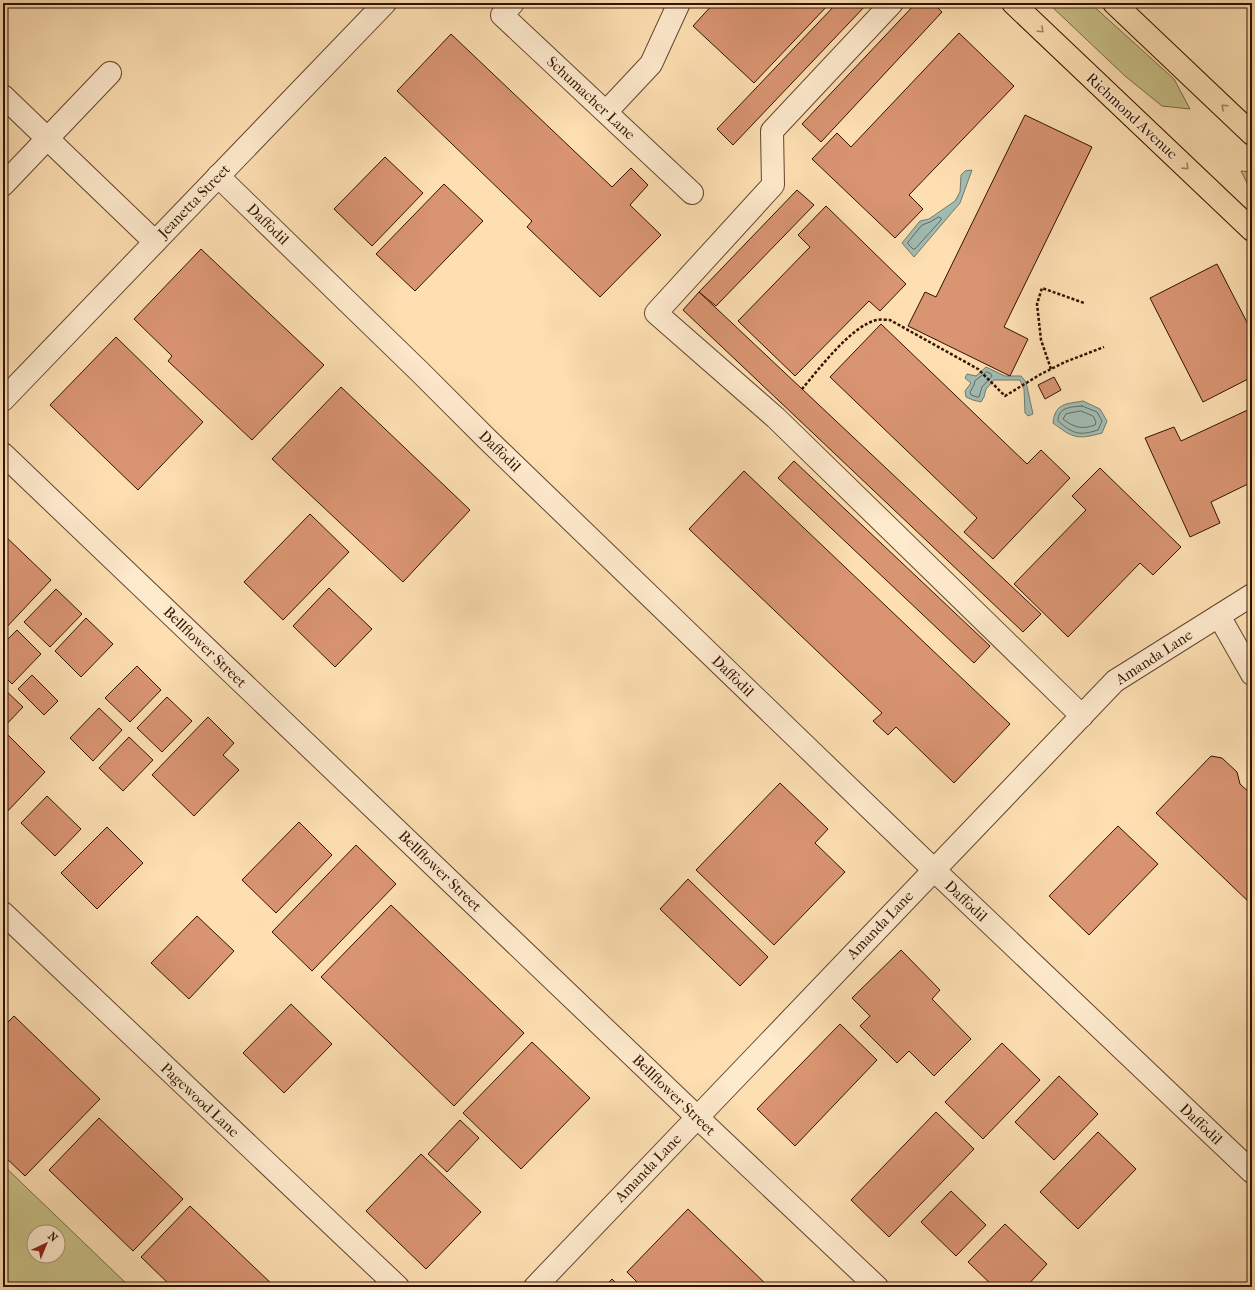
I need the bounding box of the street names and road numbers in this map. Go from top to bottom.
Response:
street label: Schumacher Lane [543,52,639,144]
street label: Richmond Avenue [1083,69,1182,163]
street label: Jeanetta Street [153,160,234,243]
street label: Daffodil [243,200,293,248]
street label: Daffodil [475,427,525,475]
street label: Bellflower Street [160,603,251,692]
street label: Amanda Lane [1111,625,1196,689]
street label: Daffodil [708,652,758,700]
street label: Bellflower Street [395,827,486,916]
street label: Daffodil [941,877,991,925]
street label: Amanda Lane [842,887,917,964]
street label: Bellflower Street [629,1051,720,1140]
street label: Pagewood Lane [157,1059,243,1141]
street label: Daffodil [1176,1100,1226,1148]
street label: Amanda Lane [610,1130,685,1207]

